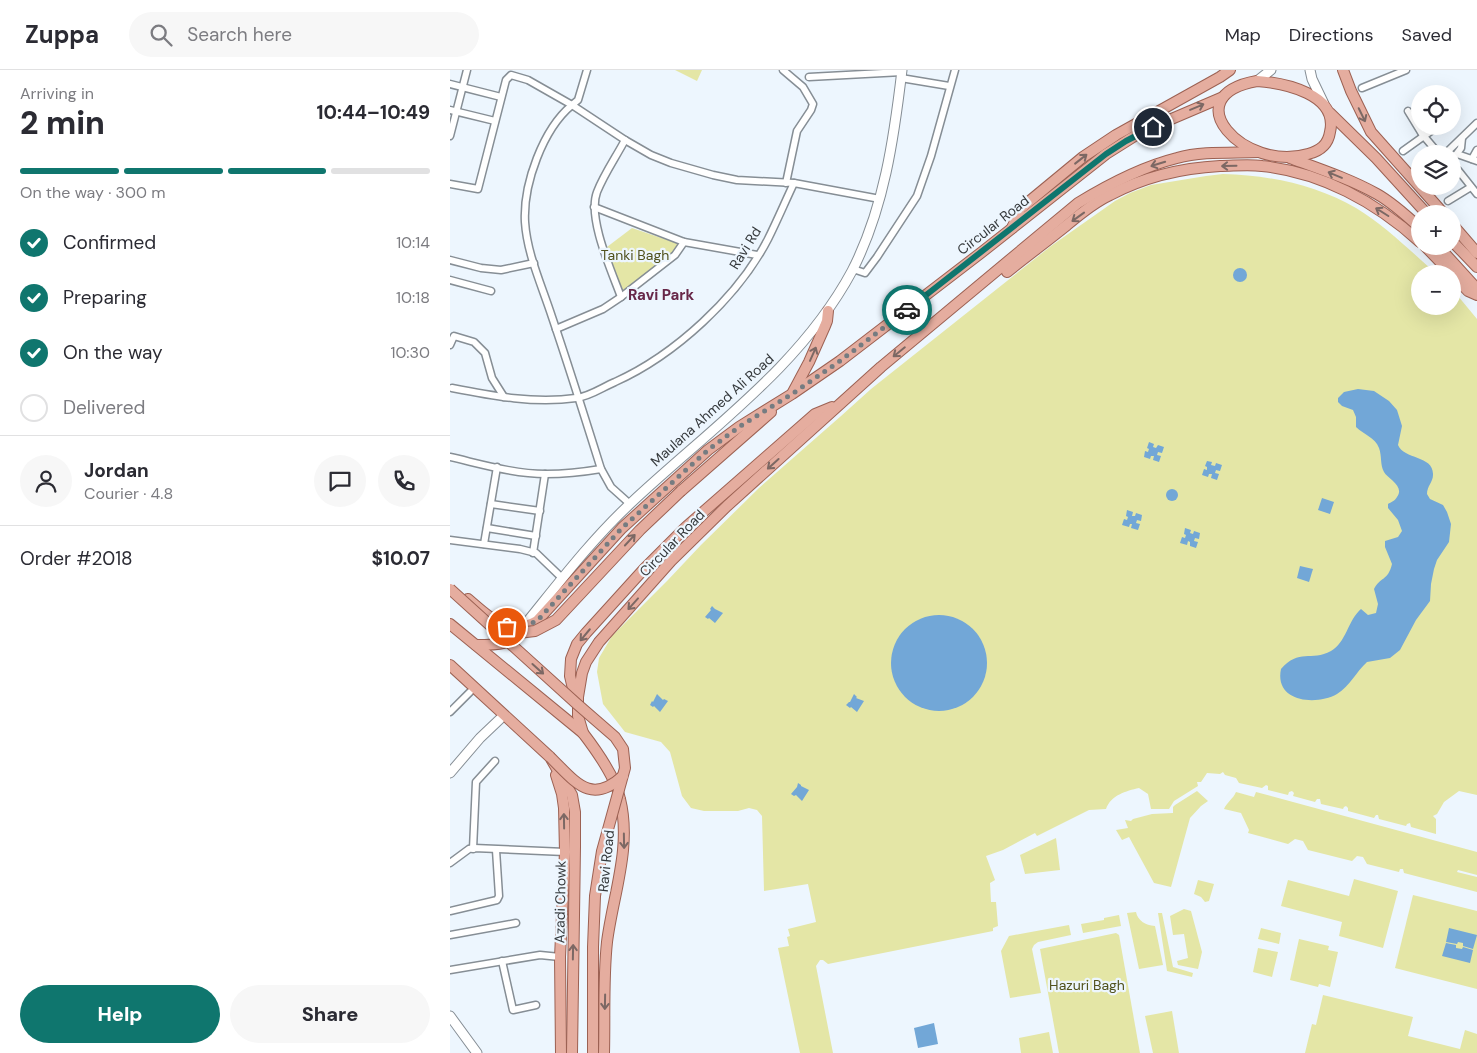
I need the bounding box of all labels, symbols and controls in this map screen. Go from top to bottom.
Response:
search box [129,12,479,57]
text: Zuppa [25,19,99,50]
icon: search [147,21,175,49]
text: Search here [187,22,292,47]
text: Map [1225,23,1261,47]
text: Directions [1289,23,1374,47]
text: Saved [1402,23,1452,47]
text: Arriving in [20,83,94,104]
map controls [1411,85,1461,315]
button: locate [1411,85,1461,135]
text: 10:44–10:49 [317,100,430,125]
text: 2 min [20,102,105,144]
one-way arrow [1189,102,1204,111]
pin [1132,106,1174,148]
one-way arrow [1358,107,1368,122]
icon: home [1139,113,1167,141]
button: layers [1411,145,1461,195]
one-way arrow [1074,153,1087,164]
one-way arrow [1150,159,1166,169]
one-way arrow [1221,161,1238,171]
one-way arrow [1328,169,1343,179]
text: On the way · 300 m [20,182,165,203]
street label: Circular Road [953,191,1033,259]
button: + [1411,205,1461,255]
one-way arrow [1375,206,1389,216]
one-way arrow [1072,211,1085,222]
street label: Ravi Rd [725,223,765,273]
icon: check [20,229,48,257]
text: Confirmed [63,230,156,255]
text: 10:14 [396,232,430,253]
park label: Tanki Bagh [601,246,669,264]
button: − [1411,265,1461,315]
icon: check [20,284,48,312]
text: Preparing [63,285,147,310]
district label: Ravi Park [628,285,694,305]
courier [882,285,932,335]
text: 10:18 [396,287,430,308]
icon: car [893,296,921,324]
icon: check [20,339,48,367]
text: On the way [63,340,163,365]
text: 10:30 [390,342,430,363]
one-way arrow [808,347,818,362]
one-way arrow [893,347,906,358]
street label: Maulana Ahmed Ali Road [647,350,777,470]
text: Delivered [63,395,145,420]
button: person [20,455,72,507]
button: chat [314,455,366,507]
button: phone [378,455,430,507]
text: Jordan [84,458,149,483]
one-way arrow [766,459,779,470]
text: Courier · 4.8 [84,483,173,504]
street label: Circular Road [635,506,709,580]
one-way arrow [624,534,636,546]
text: Order #2018 [20,546,133,571]
text: $10.07 [371,546,430,571]
one-way arrow [627,598,639,611]
pin [486,606,528,648]
icon: bag [493,613,521,641]
one-way arrow [579,628,590,641]
one-way arrow [531,663,544,675]
one-way arrow [559,813,569,829]
street label: Ravi Road [594,829,618,893]
one-way arrow [619,833,628,849]
street label: Azadi Chowk [550,860,570,944]
one-way arrow [568,944,578,960]
park label: Hazuri Bagh [1049,976,1125,994]
button: Help [20,985,220,1043]
button: Share [230,985,430,1043]
one-way arrow [600,994,610,1010]

